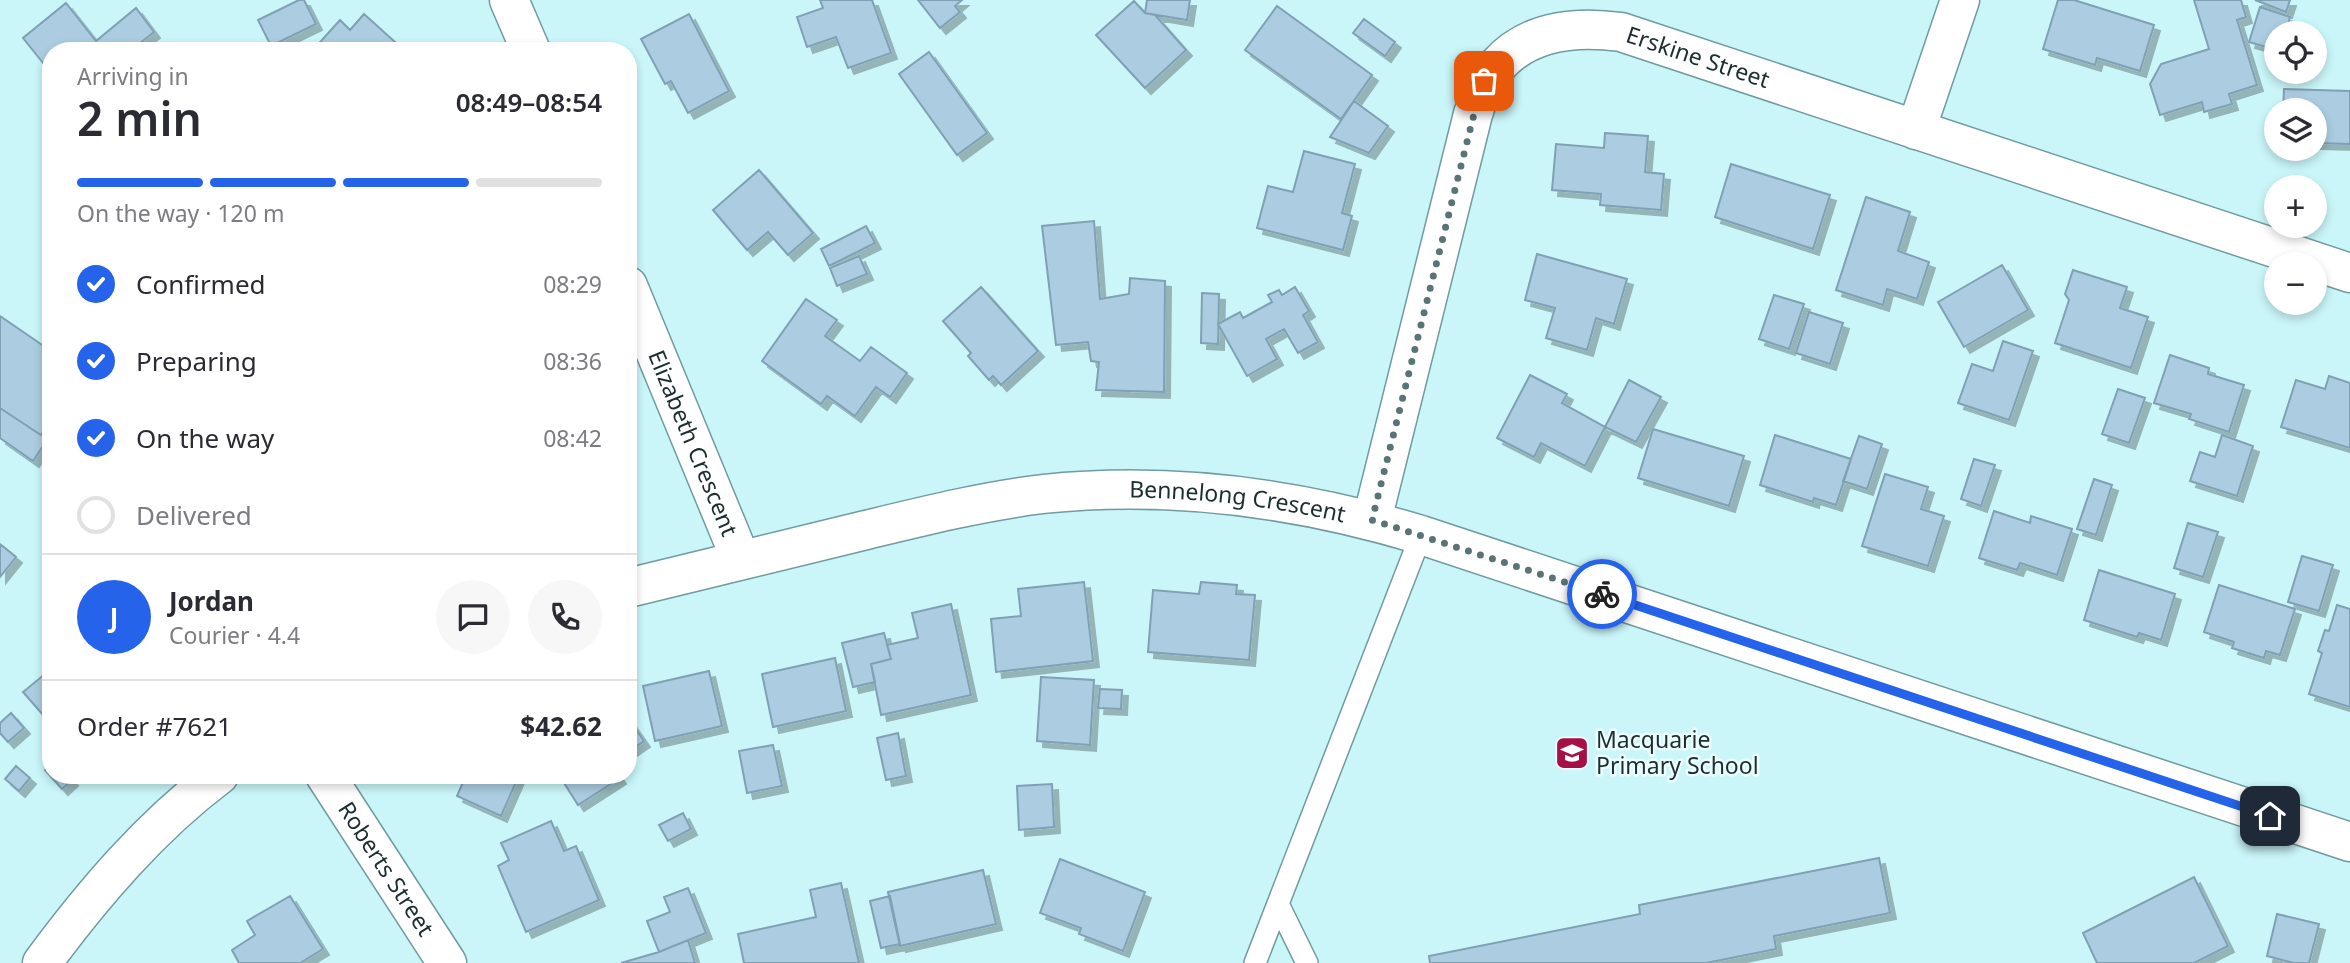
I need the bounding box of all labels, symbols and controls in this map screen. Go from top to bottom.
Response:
street label: Erskine Street [1622,18,1774,95]
map controls [2264,21,2327,315]
button: locate [2264,21,2327,84]
pin [1454,51,1514,111]
text: Arriving in [77,60,189,92]
icon: bag [1465,62,1503,100]
text: 08:49–08:54 [456,84,602,120]
text: 2 min [77,87,202,149]
button: layers [2264,98,2327,161]
button: + [2264,175,2327,238]
text: On the way · 120 m [77,197,284,229]
button: − [2264,252,2327,315]
icon: check [77,265,115,303]
text: Confirmed [136,266,266,302]
text: 08:29 [543,268,602,300]
icon: check [77,342,115,380]
text: Preparing [136,343,257,379]
text: 08:36 [543,345,602,377]
street label: Elizabeth Crescent [641,345,746,541]
icon: check [77,419,115,457]
text: On the way [136,420,274,456]
text: 08:42 [543,422,602,454]
street label: Bennelong Crescent [1129,473,1349,529]
text: Delivered [136,497,252,533]
courier [1567,559,1637,629]
icon: bike [1583,575,1621,613]
button: chat [436,580,510,654]
button: phone [528,580,602,654]
text: Jordan [169,583,254,619]
text: J [110,599,118,635]
text: Courier · 4.4 [169,619,300,651]
text: Order #7621 [77,708,232,744]
text: $42.62 [520,708,602,744]
place label: Macquarie Primary School [1596,723,1759,781]
school or university icon: Macquarie Primary School [1553,734,1591,772]
pin [2240,786,2300,846]
street label: Roberts Street [331,795,442,942]
icon: home [2251,797,2289,835]

